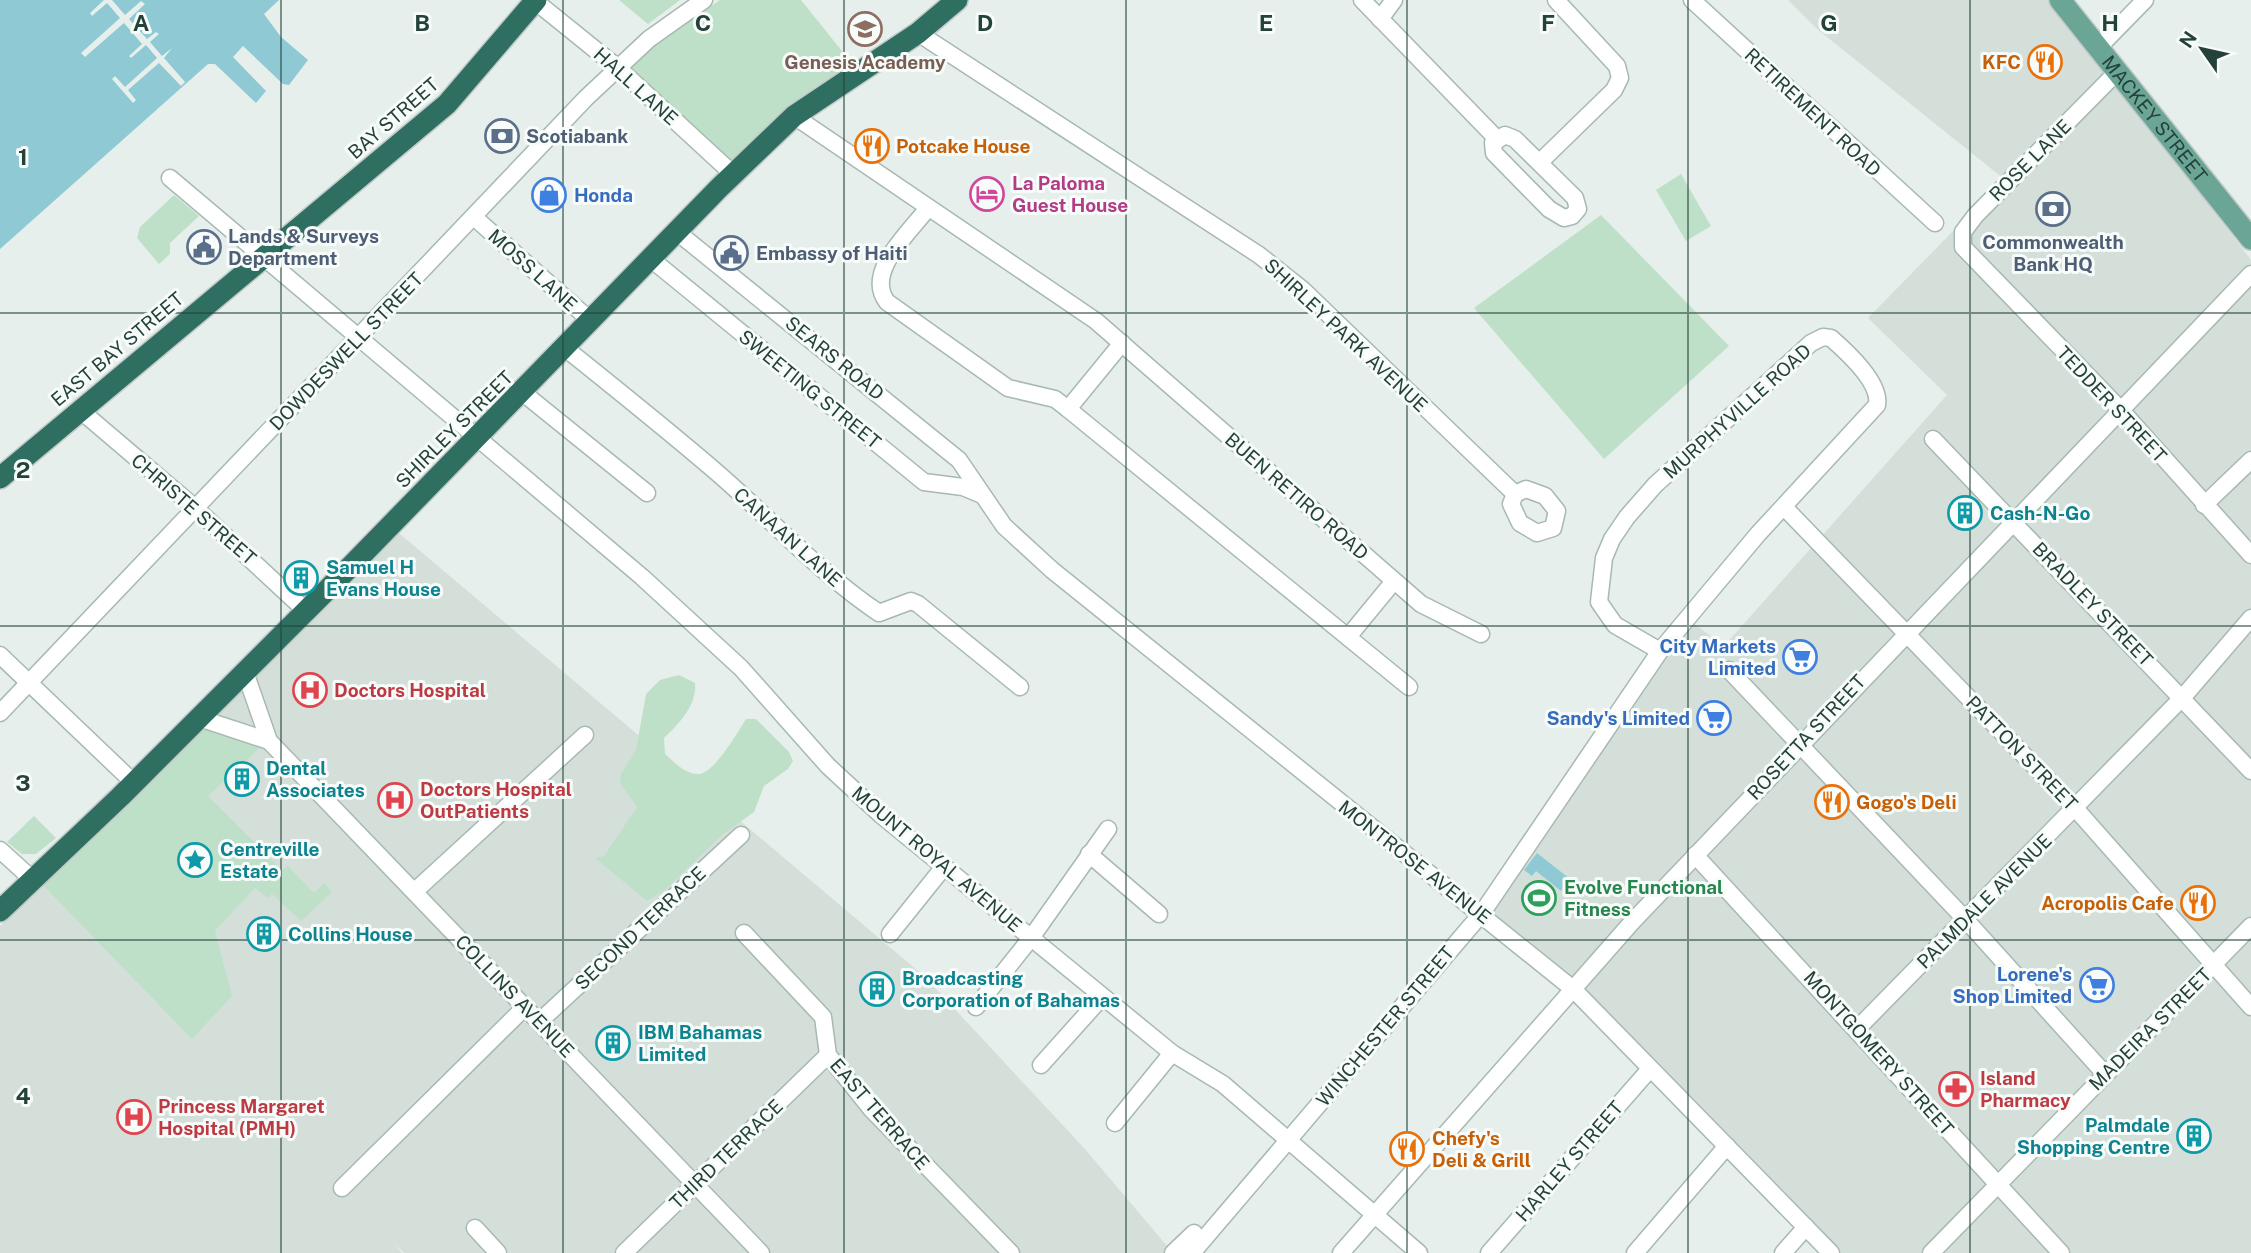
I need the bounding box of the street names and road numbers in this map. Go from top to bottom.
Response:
street label: HALL LANE [589,43,683,129]
street label: RETIREMENT ROAD [1740,43,1886,181]
street label: MACKEY STREET [2098,51,2212,186]
street label: BAY STREET [343,73,443,163]
street label: ROSE LANE [1985,115,2075,205]
street label: MOSS LANE [484,224,582,316]
street label: SHIRLEY PARK AVENUE [1260,254,1432,416]
street label: DOWDESWELL STREET [265,268,427,434]
street label: EAST BAY STREET [46,287,188,411]
street label: SEARS ROAD [781,312,889,404]
street label: SWEETING STREET [735,325,885,453]
street label: MURPHYVILLE ROAD [1659,339,1815,483]
street label: TEDDER STREET [2053,341,2171,467]
street label: SHIRLEY STREET [391,366,517,492]
street label: BUEN RETIRO ROAD [1221,428,1373,564]
street label: CHRISTE STREET [127,449,261,569]
street label: CANAAN LANE [730,483,846,591]
street label: BRADLEY STREET [2028,538,2158,670]
street label: ROSETTA STREET [1742,670,1870,804]
street label: PATTON STREET [1962,691,2082,815]
street label: MOUNT ROYAL AVENUE [848,782,1026,936]
street label: MONTROSE AVENUE [1334,796,1496,928]
street label: PALMDALE AVENUE [1912,829,2056,973]
street label: SECOND TERRACE [570,862,710,994]
street label: COLLINS AVENUE [451,930,579,1062]
street label: WINCHESTER STREET [1312,941,1458,1111]
street label: MADEIRA STREET [2084,963,2216,1095]
street label: MONTGOMERY STREET [1799,966,1959,1140]
street label: EAST TERRACE [826,1054,934,1174]
street label: THIRD TERRACE [665,1095,787,1213]
street label: HARLEY STREET [1511,1096,1627,1226]

